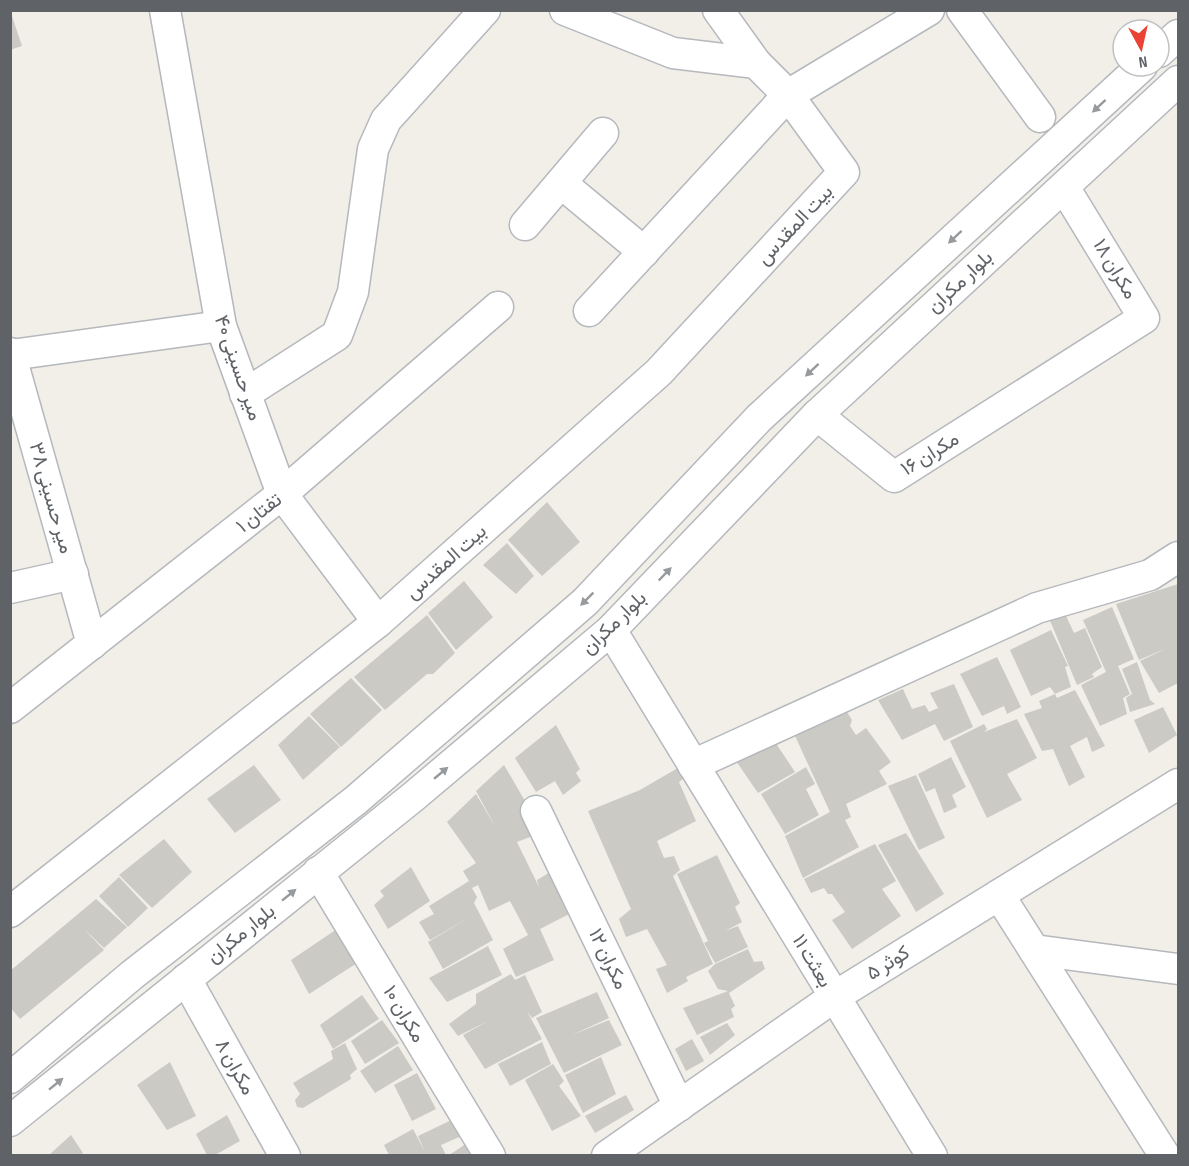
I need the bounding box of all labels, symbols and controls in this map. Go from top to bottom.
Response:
north arrow [1111,18,1171,78]
text: N [1137,51,1148,71]
one-way arrow [1092,98,1106,112]
street label: بیت المقدس [752,180,838,270]
one-way arrow [948,230,963,243]
street label: مکران ۱۸ [1088,234,1142,304]
street label: بلوار مکران [922,246,998,318]
street label: میر حسینی ۴۰ [209,312,267,424]
one-way arrow [805,363,820,376]
street label: مکران ۱۶ [896,427,964,481]
street label: میر حسینی ۳۸ [24,439,78,557]
street label: تفتان ۱ [231,488,287,538]
street label: بیت المقدس [400,519,492,605]
one-way arrow [658,566,672,581]
street label: بلوار مکران [576,586,652,660]
one-way arrow [580,592,595,606]
one-way arrow [433,767,448,780]
one-way arrow [281,889,297,902]
street label: بلوار مکران [202,899,280,969]
street label: مکران ۱۲ [583,925,633,993]
street label: بعثت ۱۱ [787,930,837,992]
street label: کوثر ۵ [862,940,914,986]
street label: مکران ۱۰ [378,981,430,1047]
street label: مکران ۸ [210,1035,260,1099]
one-way arrow [48,1078,64,1091]

